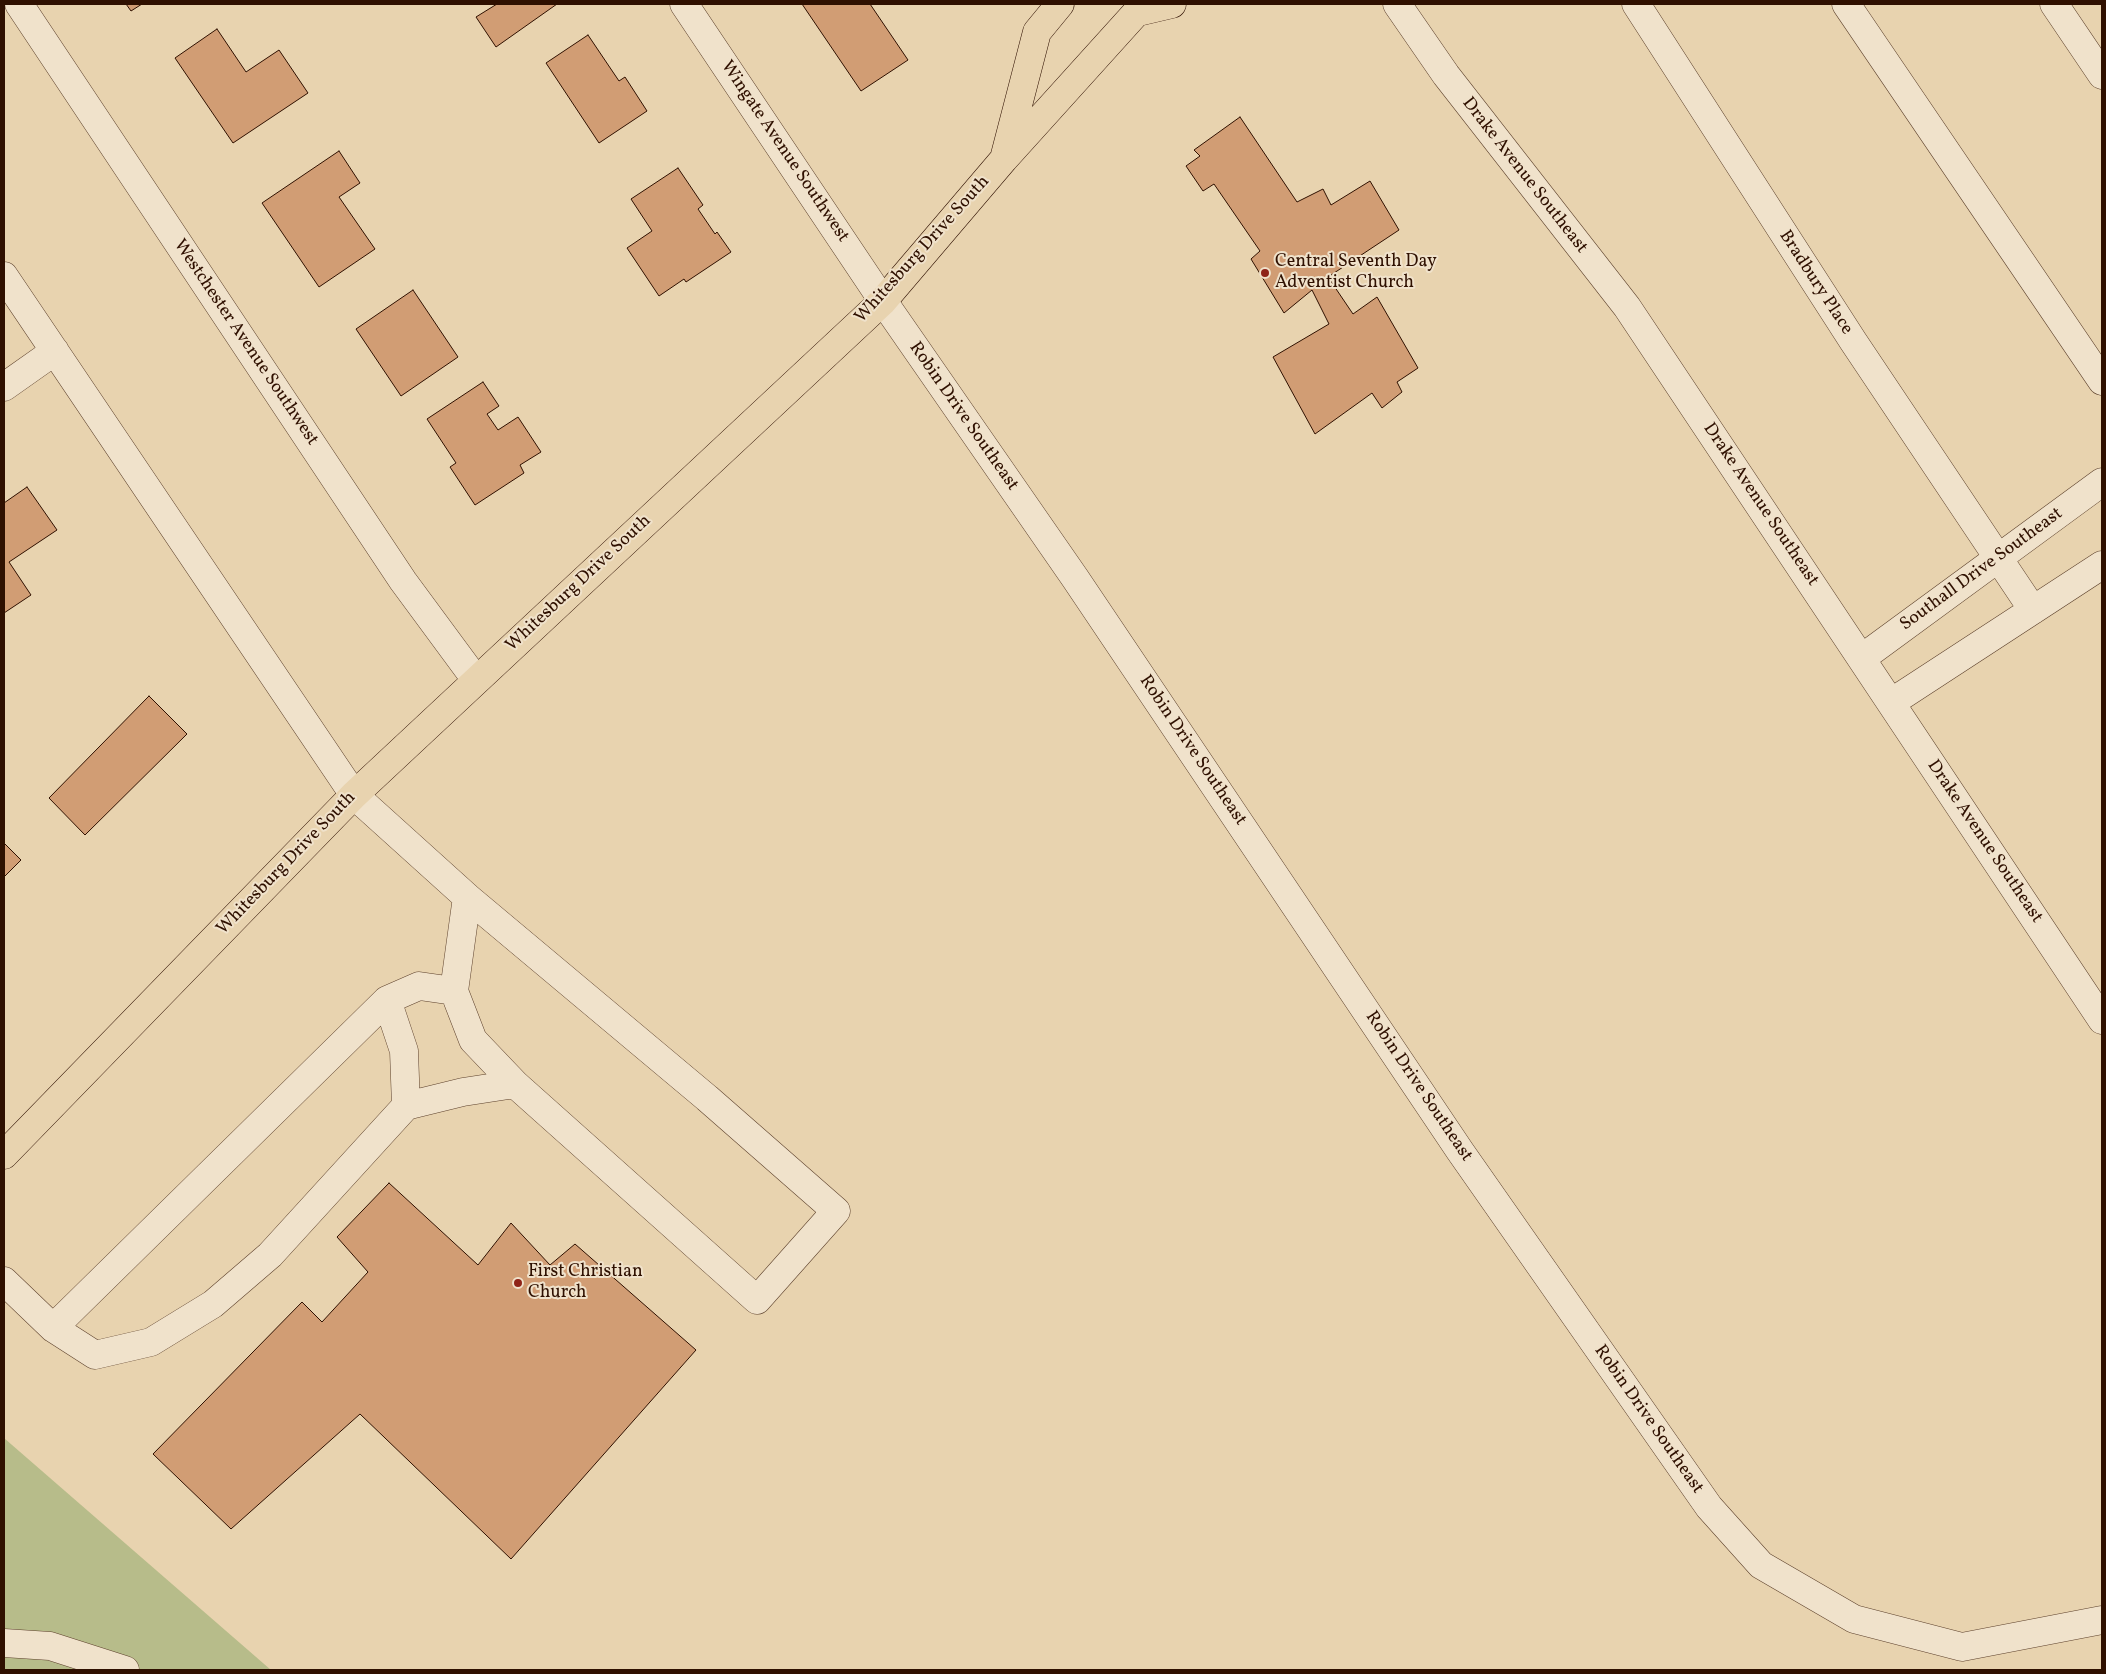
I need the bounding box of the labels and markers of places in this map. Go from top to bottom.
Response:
place label: Central Seventh Day Adventist Church [1275,252,1437,294]
marker: Central Seventh Day Adventist Church [1259,267,1271,279]
place label: First Christian Church [528,1262,643,1304]
marker: First Christian Church [512,1277,524,1289]

